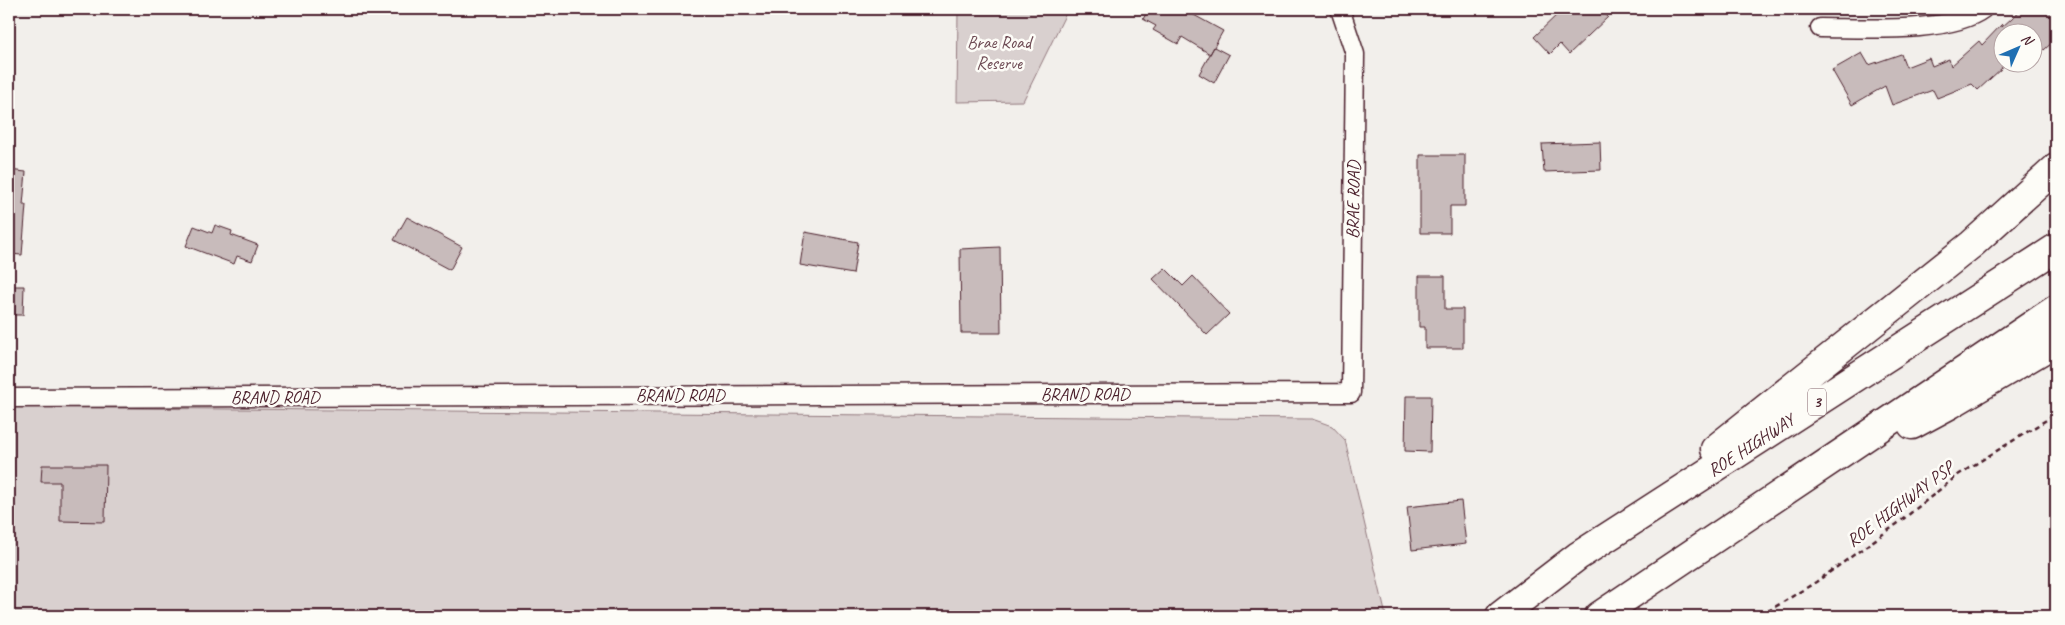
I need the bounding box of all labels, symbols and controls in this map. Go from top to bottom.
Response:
north arrow [1992,22,2042,72]
text: N [2018,30,2038,50]
park label: Brae Road Reserve [967,31,1034,74]
street label: BRAE ROAD [1341,159,1365,239]
street label: BRAND ROAD [1041,383,1131,405]
street label: BRAND ROAD [636,384,726,406]
street label: BRAND ROAD [231,386,321,408]
road number: 3 [1808,388,1826,416]
street label: ROE HIGHWAY [1704,407,1801,481]
street label: ROE HIGHWAY PSP [1842,455,1960,551]

